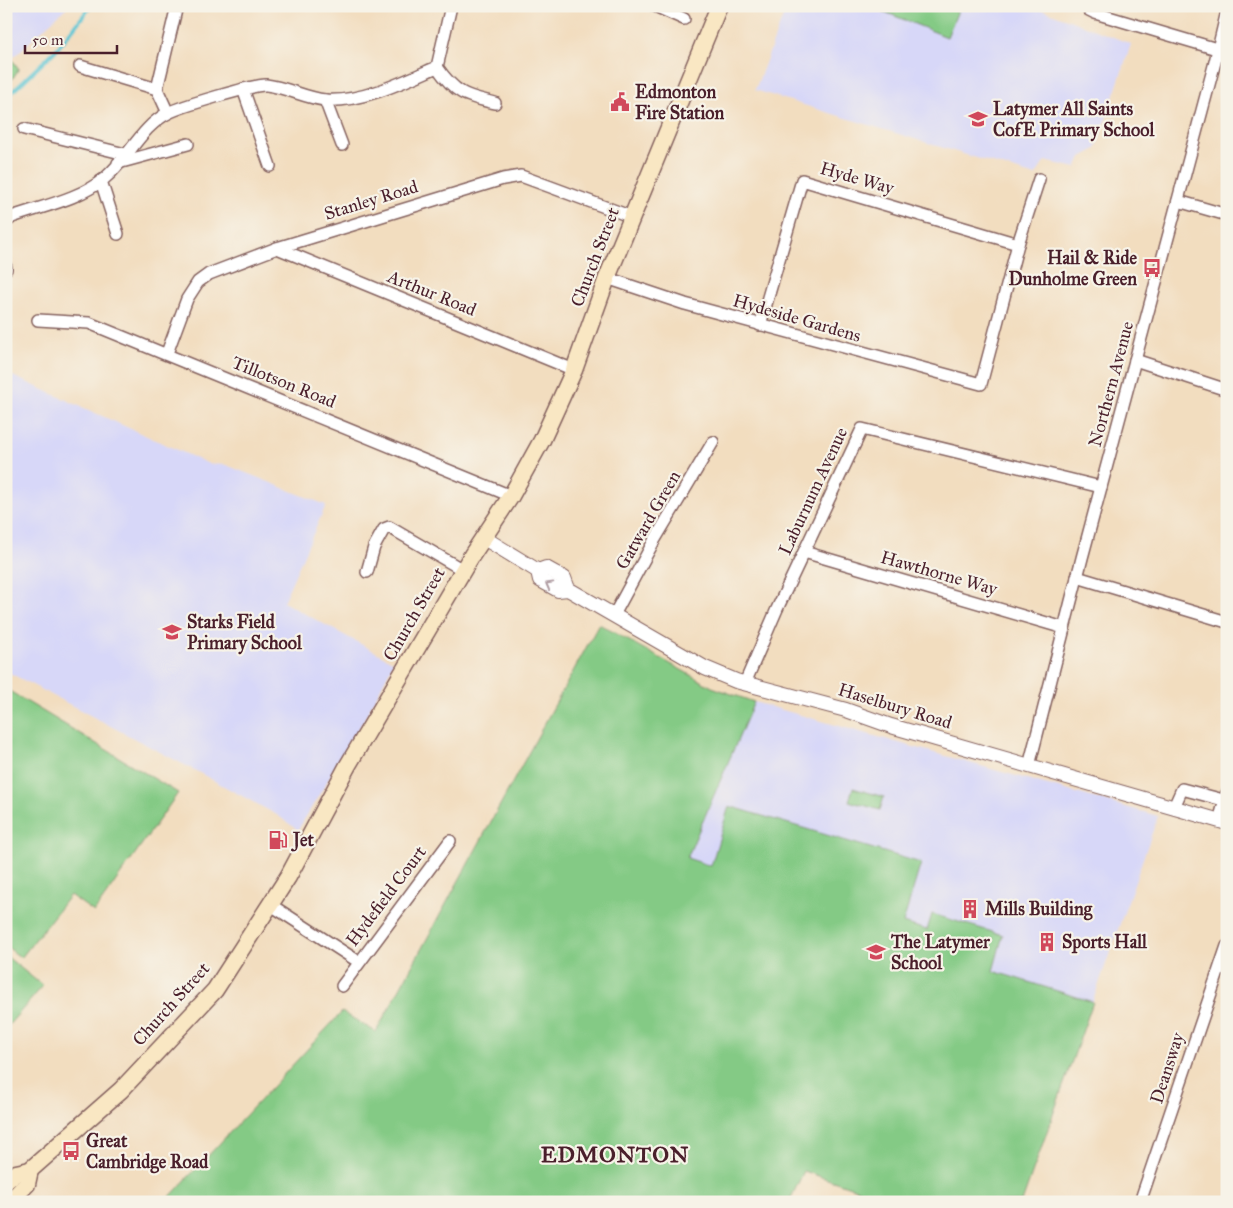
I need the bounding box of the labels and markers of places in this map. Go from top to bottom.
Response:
place label: Edmonton Fire Station [635,81,724,124]
public building icon: Edmonton Fire Station [609,91,631,113]
place label: Latymer All Saints CofE Primary School [993,98,1155,142]
school or university icon: Latymer All Saints CofE Primary School [967,108,989,130]
place label: Hail & Ride Dunholme Green [1009,247,1137,290]
bus stop icon: Hail & Ride Dunholme Green [1141,257,1163,279]
place label: Starks Field Primary School [187,611,303,655]
school or university icon: Starks Field Primary School [161,621,183,643]
fuel station icon: Jet [267,829,289,851]
place label: Jet [291,829,314,852]
building icon: Mills Building [959,898,981,920]
place label: Mills Building [985,898,1093,921]
place label: The Latymer School [890,931,991,974]
building icon: Sports Hall [1036,931,1058,953]
place label: Sports Hall [1062,931,1148,954]
school or university icon: The Latymer School [865,941,887,963]
place label: Great Cambridge Road [86,1130,209,1174]
bus stop icon: Great Cambridge Road [60,1140,82,1162]

